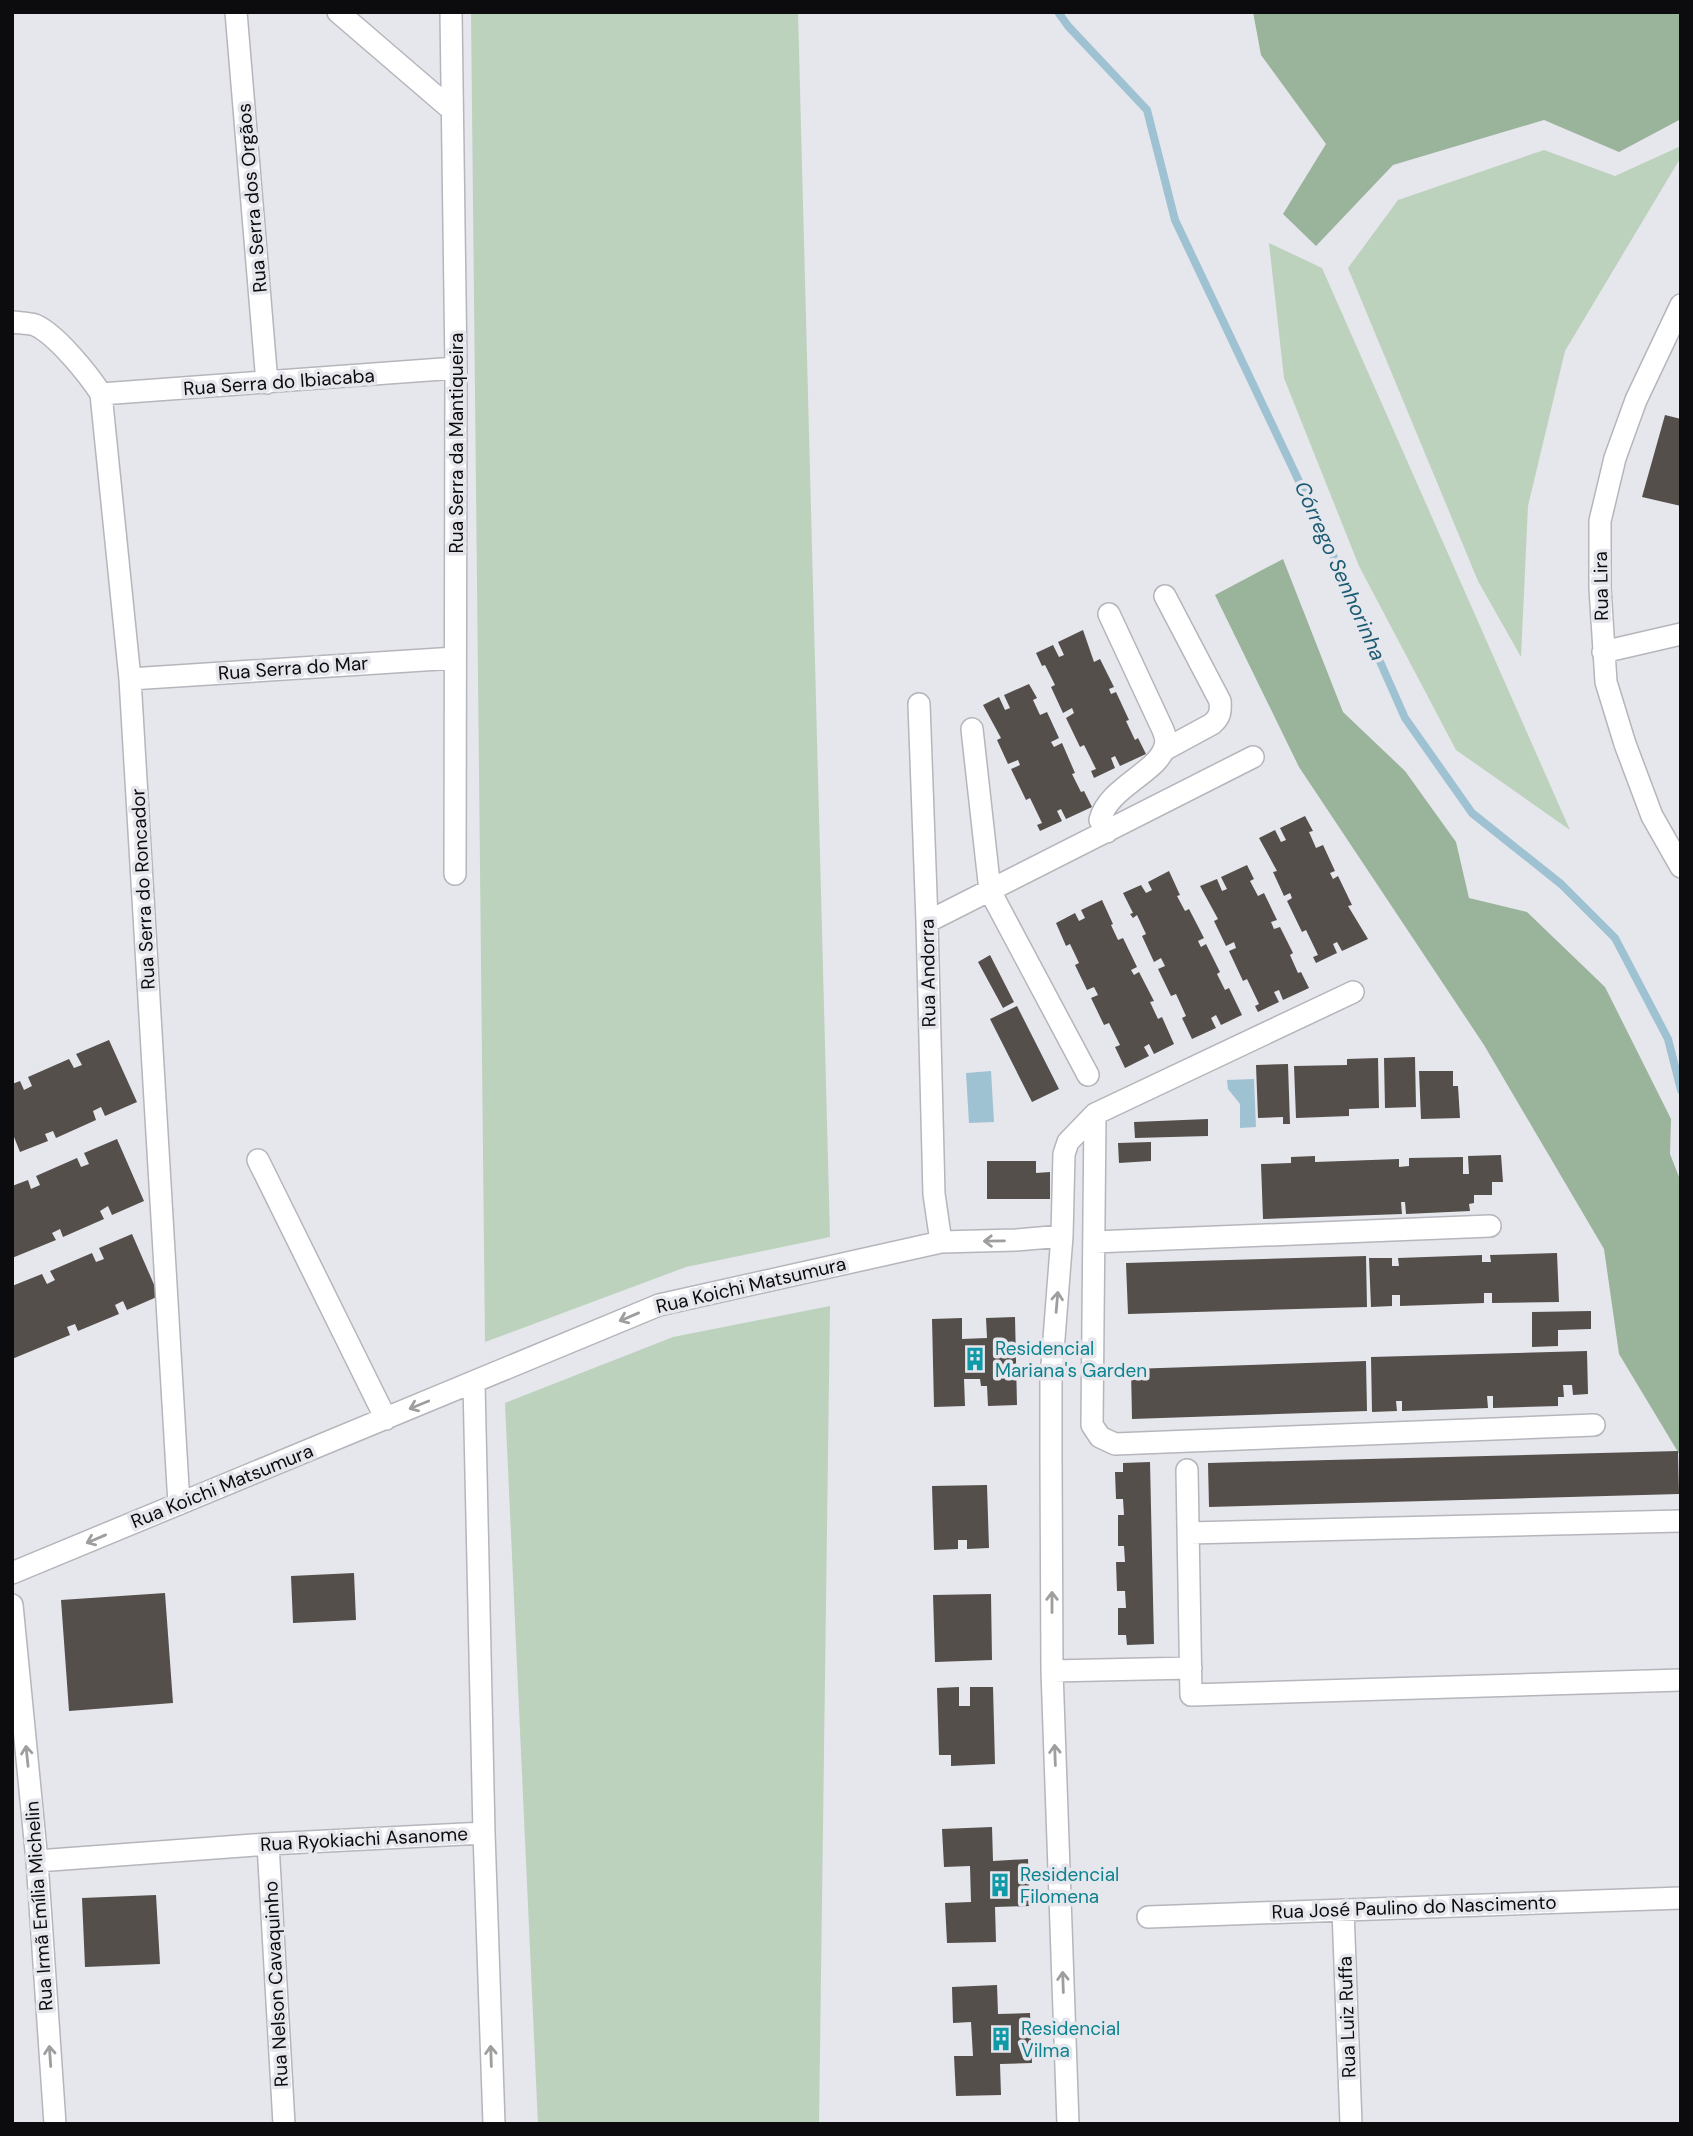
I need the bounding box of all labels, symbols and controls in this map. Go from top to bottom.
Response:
street label: Rua Serra dos Orgãos [231,102,273,294]
street label: Rua Serra da Mantiqueira [444,333,469,553]
street label: Rua Serra do Ibiacaba [182,363,376,401]
water label: Córrego Senhorinha [1288,477,1392,665]
street label: Rua Lira [1588,551,1614,621]
street label: Rua Serra do Mar [217,650,369,686]
street label: Rua Serra do Roncador [125,788,161,990]
street label: Rua Andorra [915,918,941,1028]
one-way arrow [983,1234,1006,1247]
street label: Rua Koichi Matsumura [653,1251,849,1319]
one-way arrow [1051,1291,1064,1313]
one-way arrow [619,1312,640,1325]
place label: Residencial Mariana's Garden [995,1336,1147,1383]
building icon: Residencial Mariana's Garden [961,1345,989,1373]
one-way arrow [409,1399,431,1412]
street label: Rua Koichi Matsumura [127,1438,317,1534]
one-way arrow [85,1533,107,1546]
one-way arrow [1045,1591,1059,1614]
one-way arrow [1048,1743,1062,1766]
one-way arrow [20,1745,33,1767]
street label: Rua Irmã Emília Michelin [19,1800,59,2012]
street label: Rua Ryokiachi Asanome [259,1821,469,1857]
place label: Residencial Filomena [1020,1862,1119,1909]
building icon: Residencial Filomena [986,1871,1014,1899]
street label: Rua Nelson Cavaquinho [258,1880,294,2088]
street label: Rua José Paulino do Nascimento [1271,1890,1557,1924]
street label: Rua Luiz Ruffa [1332,1956,1362,2078]
one-way arrow [1056,1971,1069,1994]
place label: Residencial Vilma [1021,2016,1120,2063]
building icon: Residencial Vilma [987,2025,1015,2053]
one-way arrow [485,2044,498,2067]
one-way arrow [43,2045,56,2067]

